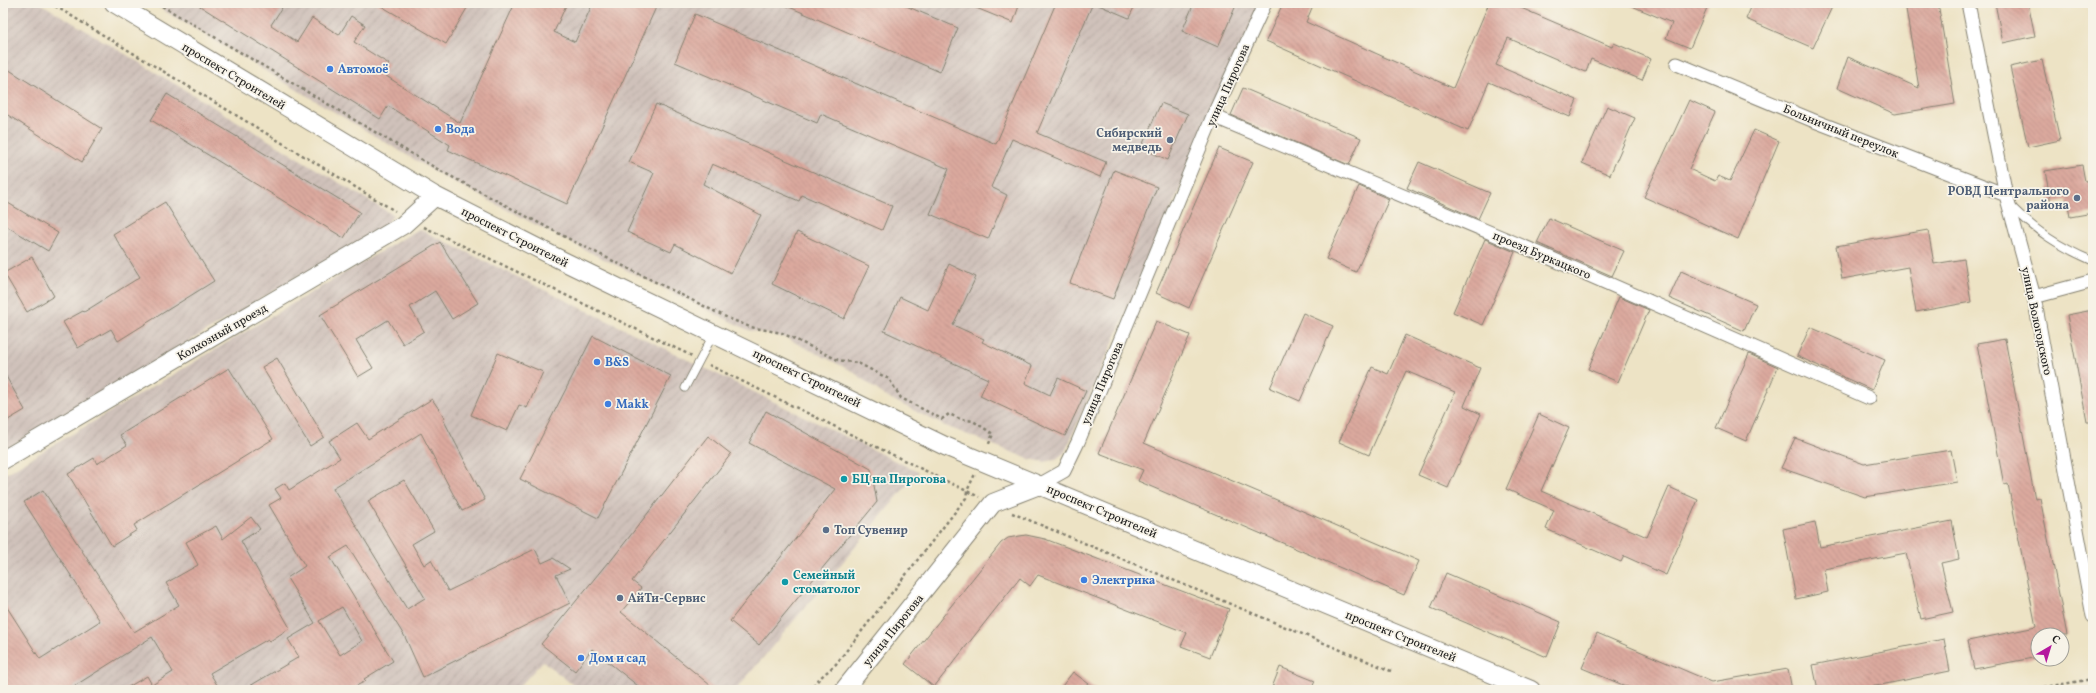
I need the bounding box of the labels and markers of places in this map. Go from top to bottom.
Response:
place label: Автомоё [338,62,388,78]
marker: Автомоё [325,64,335,74]
place label: Вода [446,122,475,138]
marker: Вода [433,124,443,134]
place label: Сибирский медведь [1096,126,1162,156]
marker: Сибирский медведь [1165,135,1175,145]
place label: РОВД Центрального района [1948,184,2069,214]
marker: РОВД Центрального района [2072,193,2082,203]
place label: B&S [605,355,629,371]
marker: B&S [592,357,602,367]
place label: Makk [616,397,649,413]
marker: Makk [603,399,613,409]
place label: БЦ на Пирогова [852,472,947,488]
marker: БЦ на Пирогова [839,474,849,484]
place label: Топ Сувенир [834,523,908,539]
marker: Топ Сувенир [821,525,831,535]
place label: Семейный стоматолог [793,568,860,598]
place label: Электрика [1092,573,1156,589]
marker: Электрика [1079,575,1089,585]
marker: Семейный стоматолог [780,577,790,587]
place label: АйТи-Сервис [628,591,706,607]
marker: АйТи-Сервис [615,593,625,603]
place label: Дом и сад [589,651,646,667]
marker: Дом и сад [576,653,586,663]

